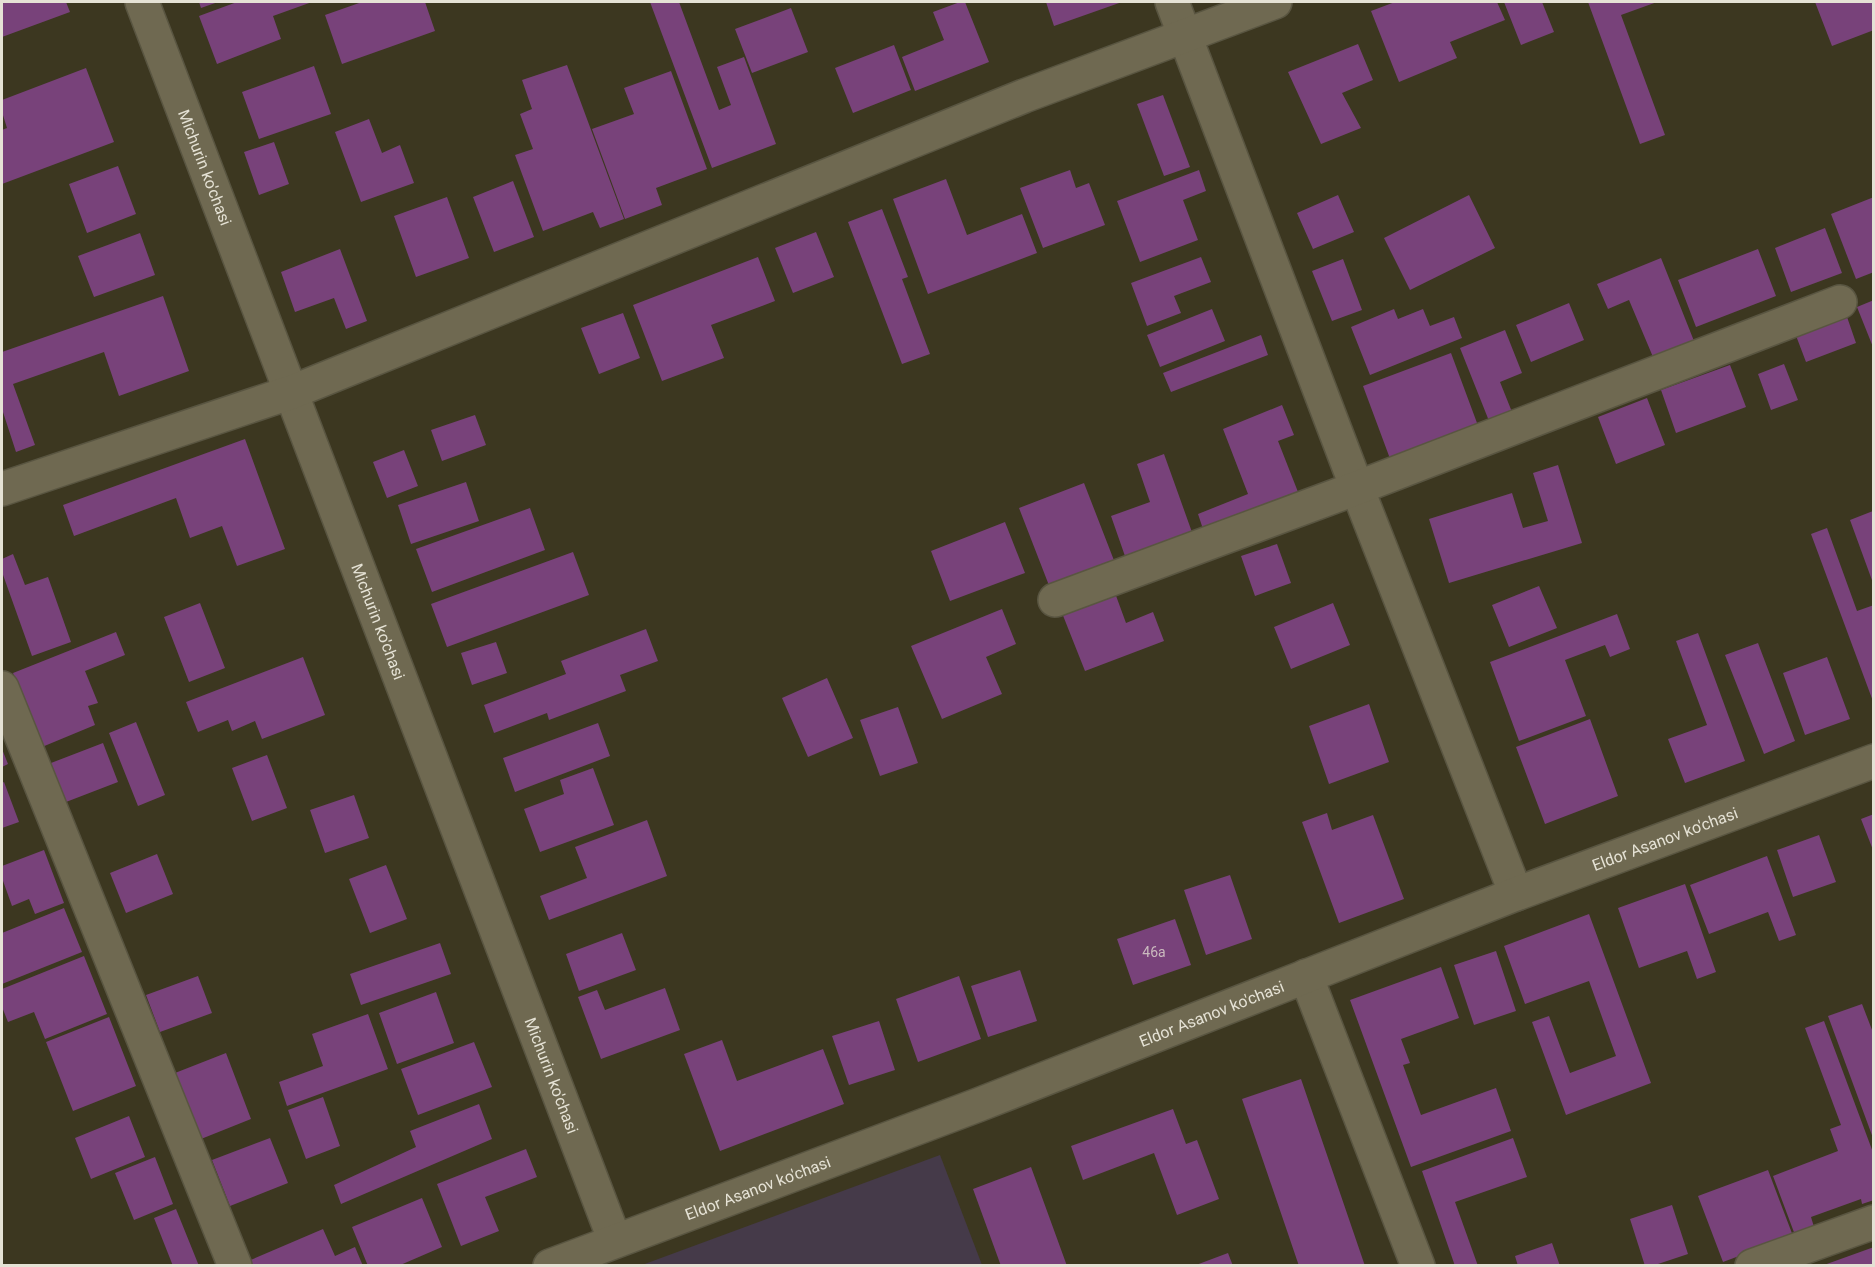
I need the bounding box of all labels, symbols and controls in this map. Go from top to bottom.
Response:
street label: Michurin ko'chasi [174,107,236,228]
street label: Michurin ko'chasi [348,561,409,682]
street label: Eldor Asanov ko'chasi [1589,803,1740,874]
house number: 46a [1142,944,1166,960]
street label: Eldor Asanov ko'chasi [1136,976,1287,1050]
street label: Michurin ko'chasi [521,1015,583,1136]
street label: Eldor Asanov ko'chasi [682,1152,833,1224]

